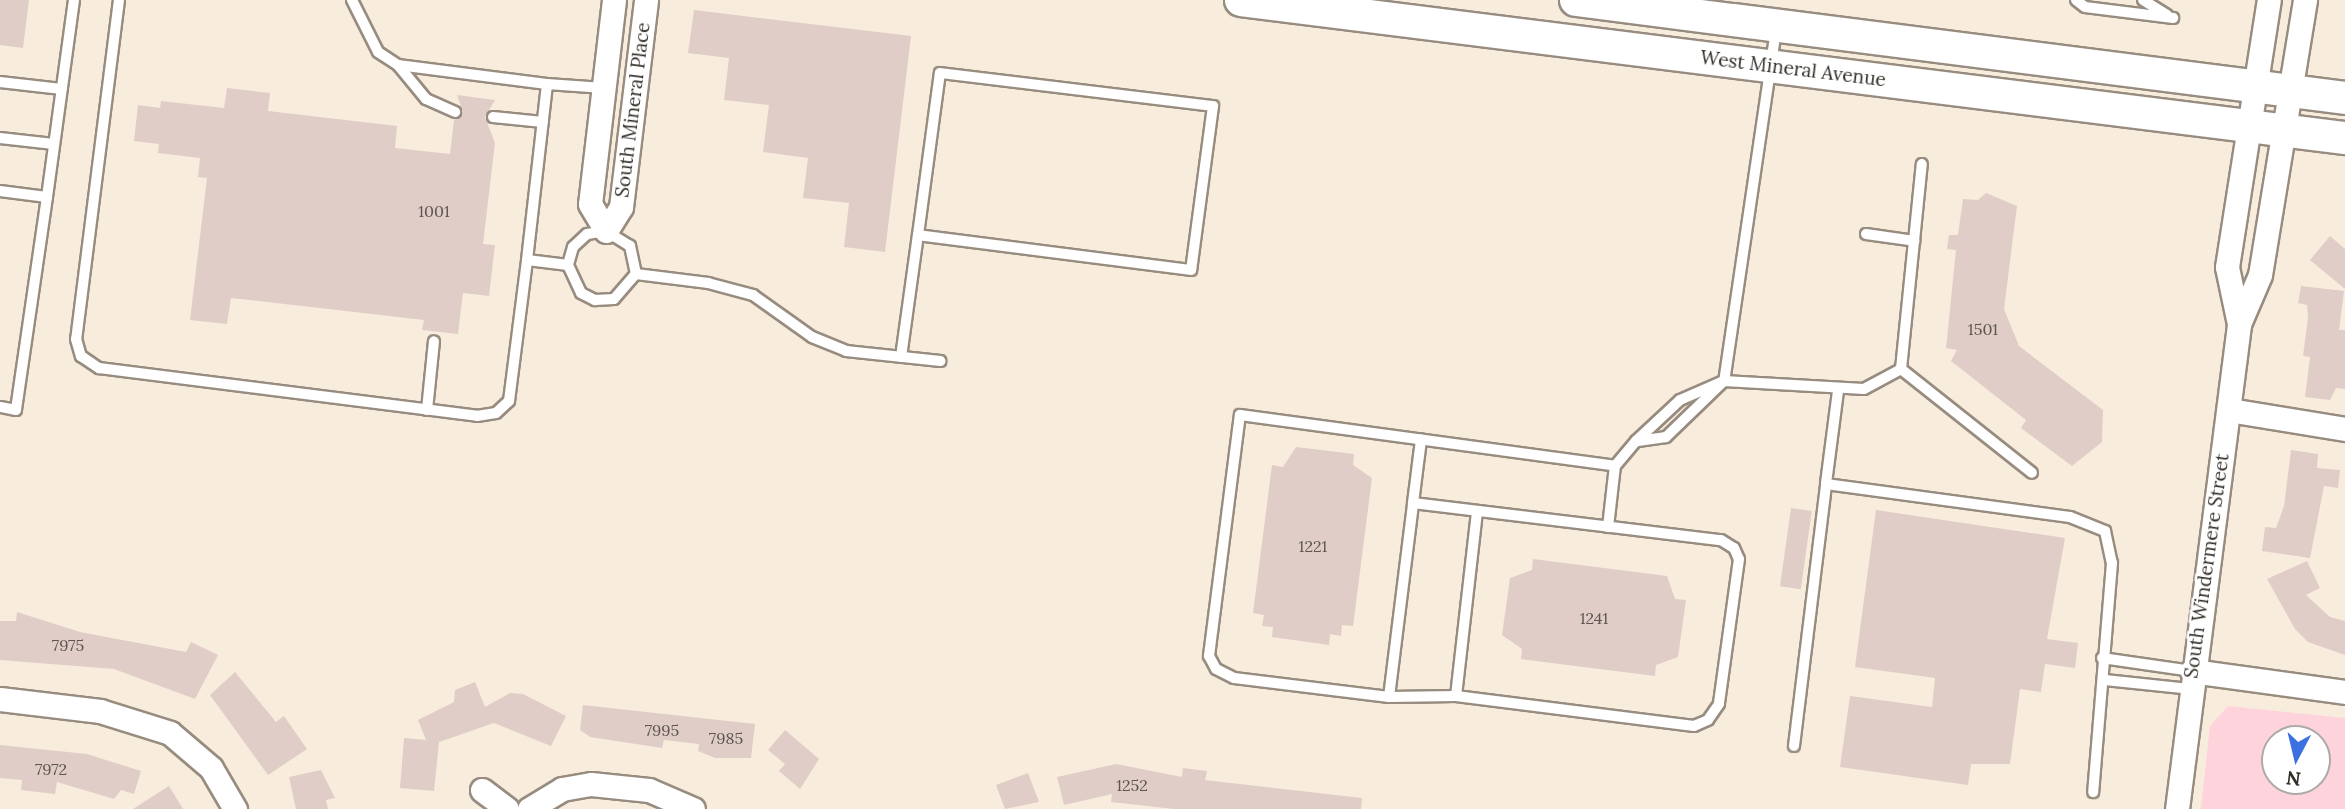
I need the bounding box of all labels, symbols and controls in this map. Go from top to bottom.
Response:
street label: South Mineral Place [611,21,655,199]
street label: West Mineral Avenue [1699,46,1887,92]
house number: 1001 [418,201,450,221]
house number: 1501 [1968,319,1998,339]
street label: South Windermere Street [2180,452,2234,680]
house number: 1221 [1299,536,1327,556]
house number: 1241 [1580,608,1608,628]
house number: 7975 [52,635,84,655]
house number: 7995 [645,720,679,740]
north arrow [2261,725,2331,795]
house number: 7985 [709,728,743,748]
house number: 7972 [35,759,67,779]
text: N [2285,766,2302,792]
house number: 1252 [1116,775,1148,795]

